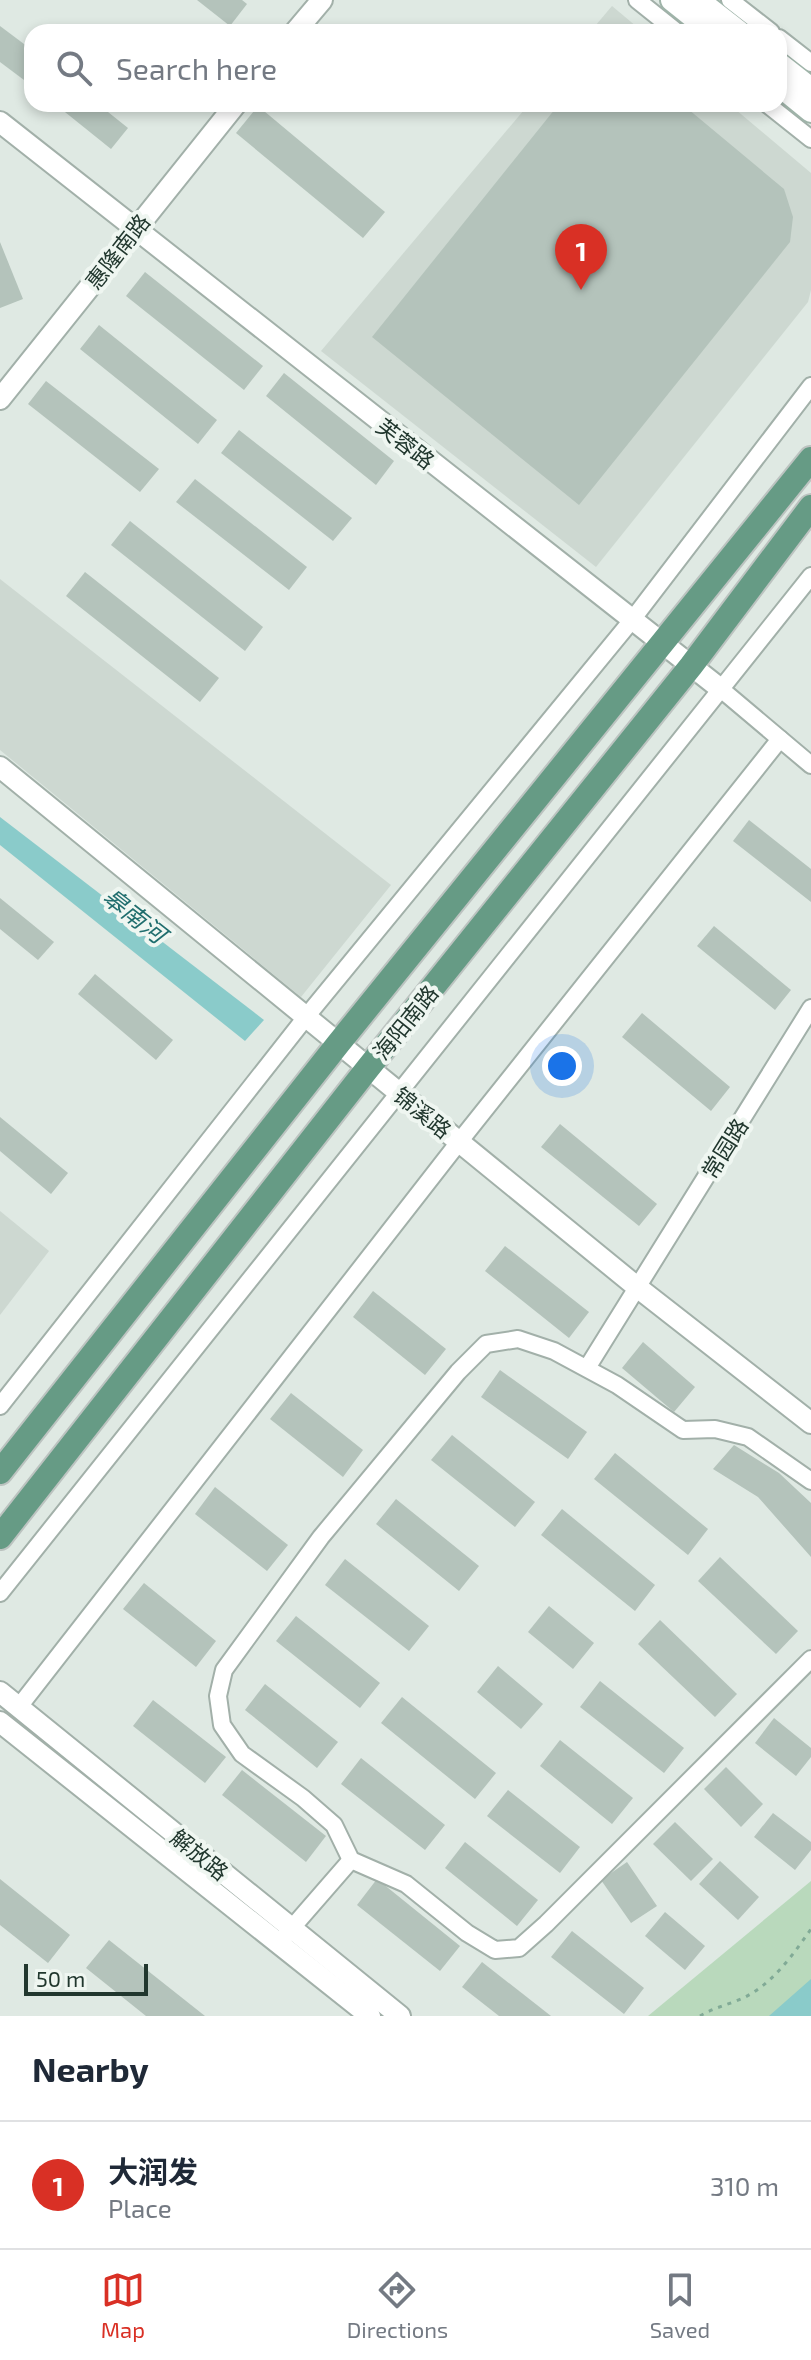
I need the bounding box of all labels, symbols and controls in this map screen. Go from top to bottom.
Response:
search box [24,24,787,112]
icon: search [52,46,96,90]
text: Search here [116,50,277,86]
street label: 惠隆南路 [80,208,154,294]
pin: 1 [555,224,607,290]
street label: 芙蓉路 [372,412,440,474]
water label: 皋南河 [98,881,175,951]
street label: 海阳南路 [367,980,443,1064]
your location [542,1046,582,1086]
street label: 锦溪路 [389,1081,457,1143]
street label: 常园路 [695,1113,753,1183]
street label: 解放路 [166,1823,234,1885]
scale bar [24,1960,148,1996]
text: 50 m [36,1965,85,1991]
text: Nearby [32,2048,149,2089]
text: 大润发 [108,2153,198,2189]
text: 1 [52,2170,64,2201]
text: 310 m [710,2170,779,2201]
text: Place [108,2192,172,2223]
tab: Map [101,2268,145,2342]
tab: Directions [347,2268,448,2342]
tab: Saved [650,2268,710,2342]

